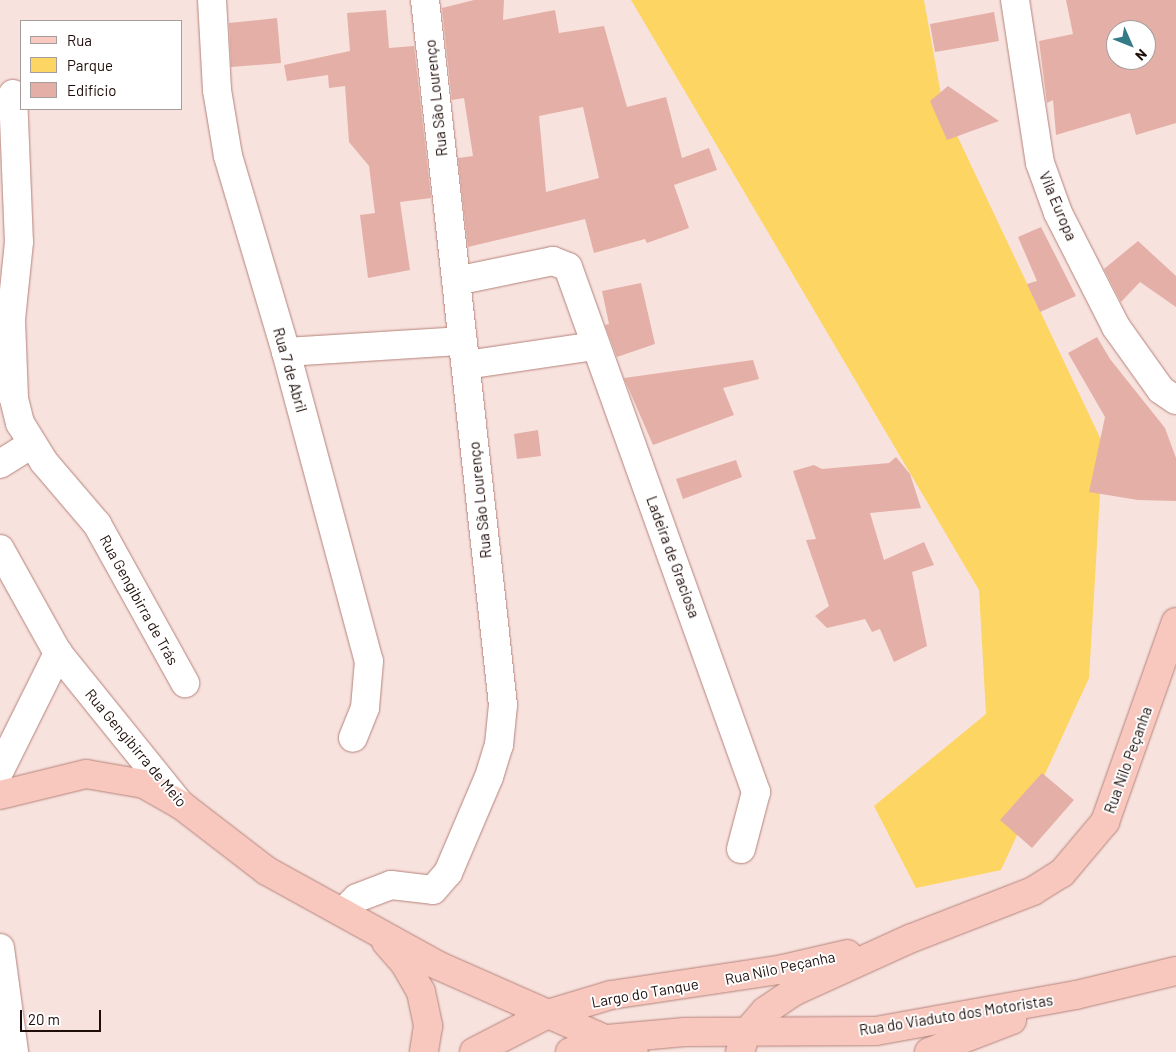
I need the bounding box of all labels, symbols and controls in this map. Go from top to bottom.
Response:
legend [20,20,182,110]
north arrow [1106,20,1156,70]
text: Rua [67,31,92,49]
street label: Rua São Lourenço [421,39,451,157]
text: N [1132,46,1151,64]
text: Parque [67,56,113,74]
text: Edifício [67,81,116,99]
street label: Vila Europa [1035,169,1081,243]
street label: Rua 7 de Abril [269,326,311,414]
street label: Rua São Lourenço [465,441,495,559]
street label: Ladeira de Graciosa [643,494,703,620]
street label: Rua Gengibirra de Trás [96,532,182,668]
street label: Rua Gengibirra de Meio [81,685,191,811]
street label: Rua Nilo Peçanha [1100,704,1156,816]
street label: Rua Nilo Peçanha [723,948,837,988]
street label: Largo do Tanque [590,975,700,1011]
street label: Rua do Viaduto dos Motoristas [858,991,1054,1039]
scale bar [22,1000,104,1032]
text: 20 m [28,1010,60,1028]

